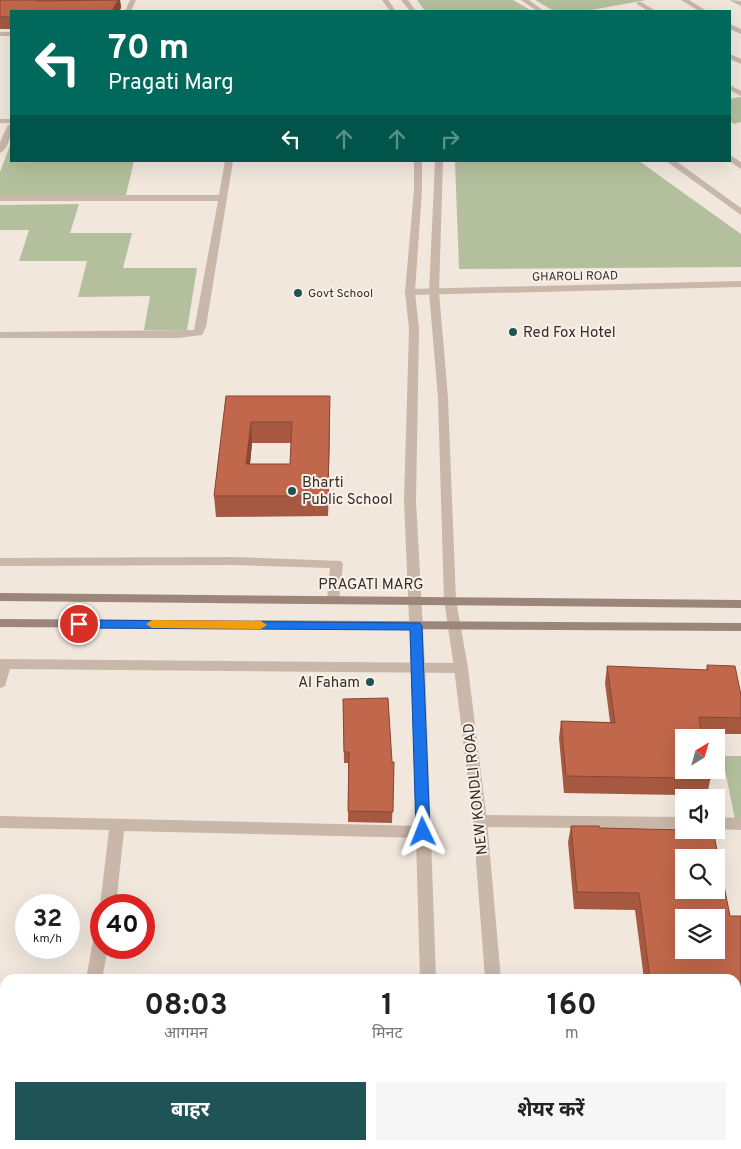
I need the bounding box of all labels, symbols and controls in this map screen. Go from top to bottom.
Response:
text: 70 m [108,27,189,71]
icon: left [25,30,90,95]
text: Pragati Marg [108,70,234,97]
icon: left [277,125,305,153]
icon: ahead [330,125,358,153]
icon: ahead [383,125,411,153]
icon: right [436,125,464,153]
street label: GHAROLI ROAD [532,268,618,286]
place label: Govt School [308,286,373,302]
marker: Govt School [292,287,304,299]
place label: Red Fox Hotel [523,324,616,343]
marker: Red Fox Hotel [507,326,519,338]
place label: Bharti Public School [302,474,393,510]
marker: Bharti Public School [286,485,298,497]
street label: PRAGATI MARG [318,576,424,595]
pin [58,603,100,645]
icon: arrive [65,610,93,638]
place label: Al Faham [298,674,360,693]
marker: Al Faham [364,676,376,688]
street label: NEW KONDLI ROAD [460,722,493,856]
north arrow [675,729,725,779]
map controls [675,729,725,959]
button: sound [675,789,725,839]
position arrow [396,805,448,857]
button: search [675,849,725,899]
speed limit sign: 40 [90,894,155,959]
text: 32 [33,904,62,936]
button: layers [675,909,725,959]
text: km/h [33,931,62,947]
text: 08:03 [144,988,228,1025]
text: 1 [381,988,393,1025]
text: 160 [547,988,597,1025]
text: आगमन [164,1024,208,1044]
text: मिनट [372,1024,403,1044]
text: m [565,1024,579,1044]
button: बाहर [15,1082,366,1140]
button: शेयर करें [376,1082,726,1140]

